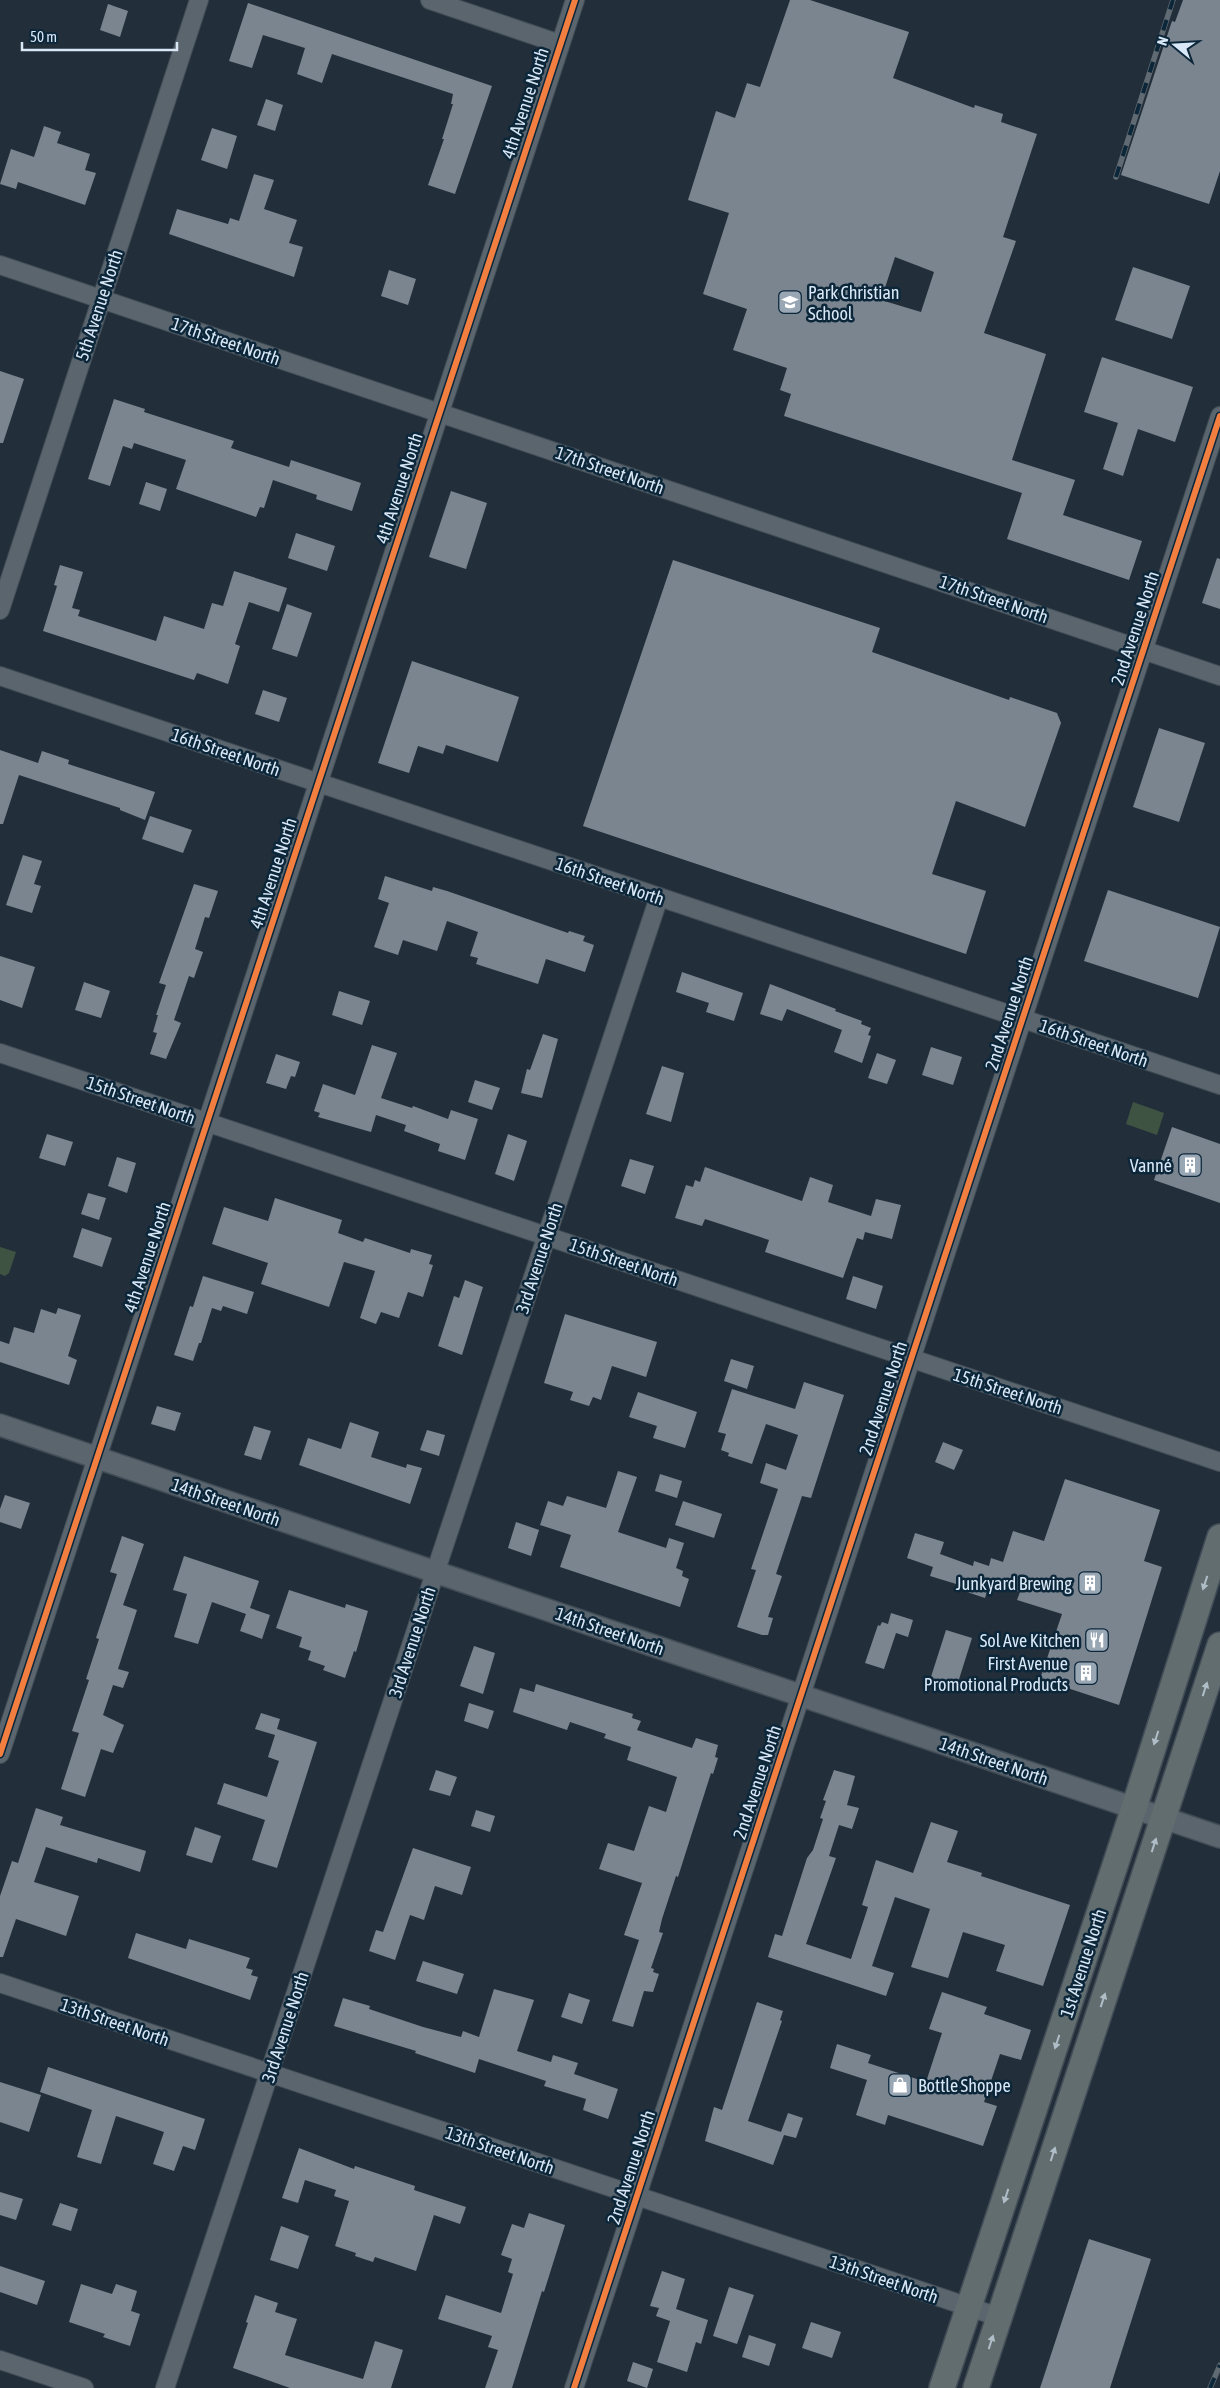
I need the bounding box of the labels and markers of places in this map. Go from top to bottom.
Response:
place label: Park Christian School [808,282,900,324]
school or university icon: Park Christian School [777,289,803,315]
building icon: Vanné [1177,1152,1203,1178]
place label: Vanné [1130,1155,1172,1176]
building icon: Junkyard Brewing [1077,1570,1103,1596]
place label: Junkyard Brewing [956,1573,1072,1594]
restaurant icon: Sol Ave Kitchen [1084,1627,1110,1653]
place label: Sol Ave Kitchen [980,1630,1080,1651]
place label: First Avenue Promotional Products [924,1653,1068,1695]
building icon: First Avenue Promotional Products [1073,1660,1099,1686]
shop icon: Bottle Shoppe [887,2072,913,2098]
place label: Bottle Shoppe [918,2075,1011,2096]

